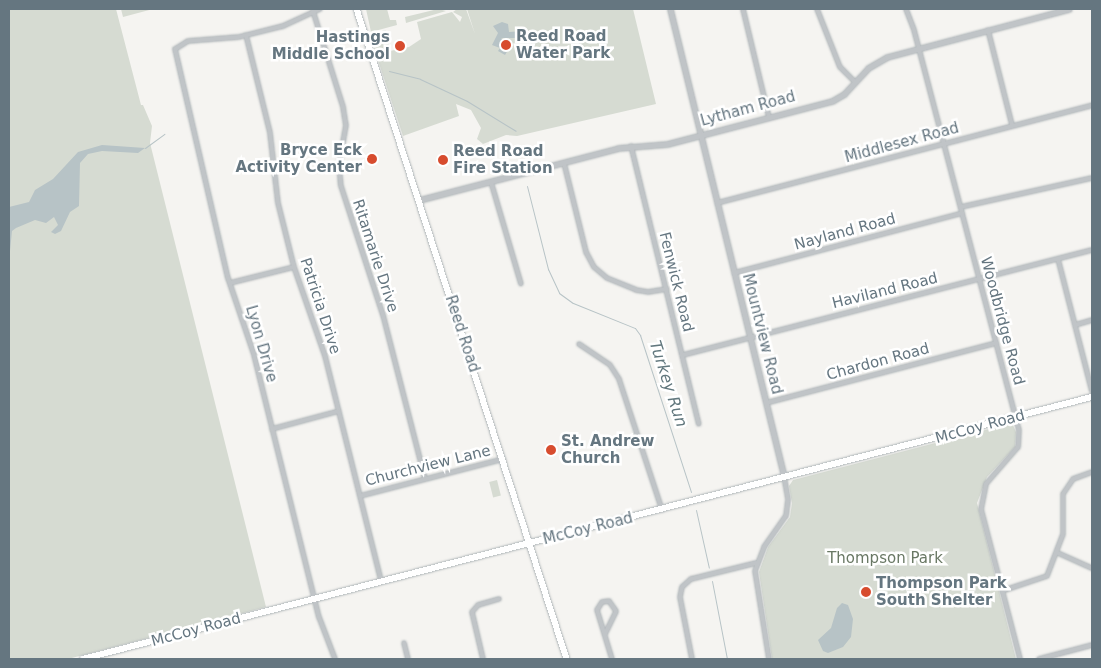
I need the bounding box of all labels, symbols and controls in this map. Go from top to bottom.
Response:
place label: Reed Road Water Park [516,27,610,62]
place label: Hastings Middle School [272,28,390,63]
marker: Reed Road Water Park [500,39,512,51]
marker: Hastings Middle School [394,40,406,52]
street label: Lytham Road [699,88,797,130]
street label: Middlesex Road [843,119,961,167]
place label: Bryce Eck Activity Center [235,141,362,176]
place label: Reed Road Fire Station [453,142,553,177]
marker: Bryce Eck Activity Center [366,153,378,165]
marker: Reed Road Fire Station [437,154,449,166]
street label: Ritamarie Drive [348,197,402,315]
street label: Nayland Road [792,210,898,254]
street label: Fenwick Road [655,230,697,334]
street label: Woodbridge Road [976,255,1028,387]
street label: Patricia Drive [296,256,344,356]
street label: Haviland Road [830,269,940,313]
street label: Mountview Road [738,272,786,396]
street label: Reed Road [441,293,483,375]
street label: Lyon Drive [241,303,281,385]
water label: Turkey Run [645,338,691,430]
street label: Chardon Road [825,340,931,384]
street label: McCoy Road [933,406,1027,448]
place label: St. Andrew Church [561,432,654,467]
street label: Churchview Lane [363,442,493,490]
marker: St. Andrew Church [545,444,557,456]
street label: McCoy Road [541,509,635,549]
park label: Thompson Park [827,550,943,568]
place label: Thompson Park South Shelter [876,574,1007,609]
marker: Thompson Park South Shelter [860,586,872,598]
street label: McCoy Road [149,609,243,651]

